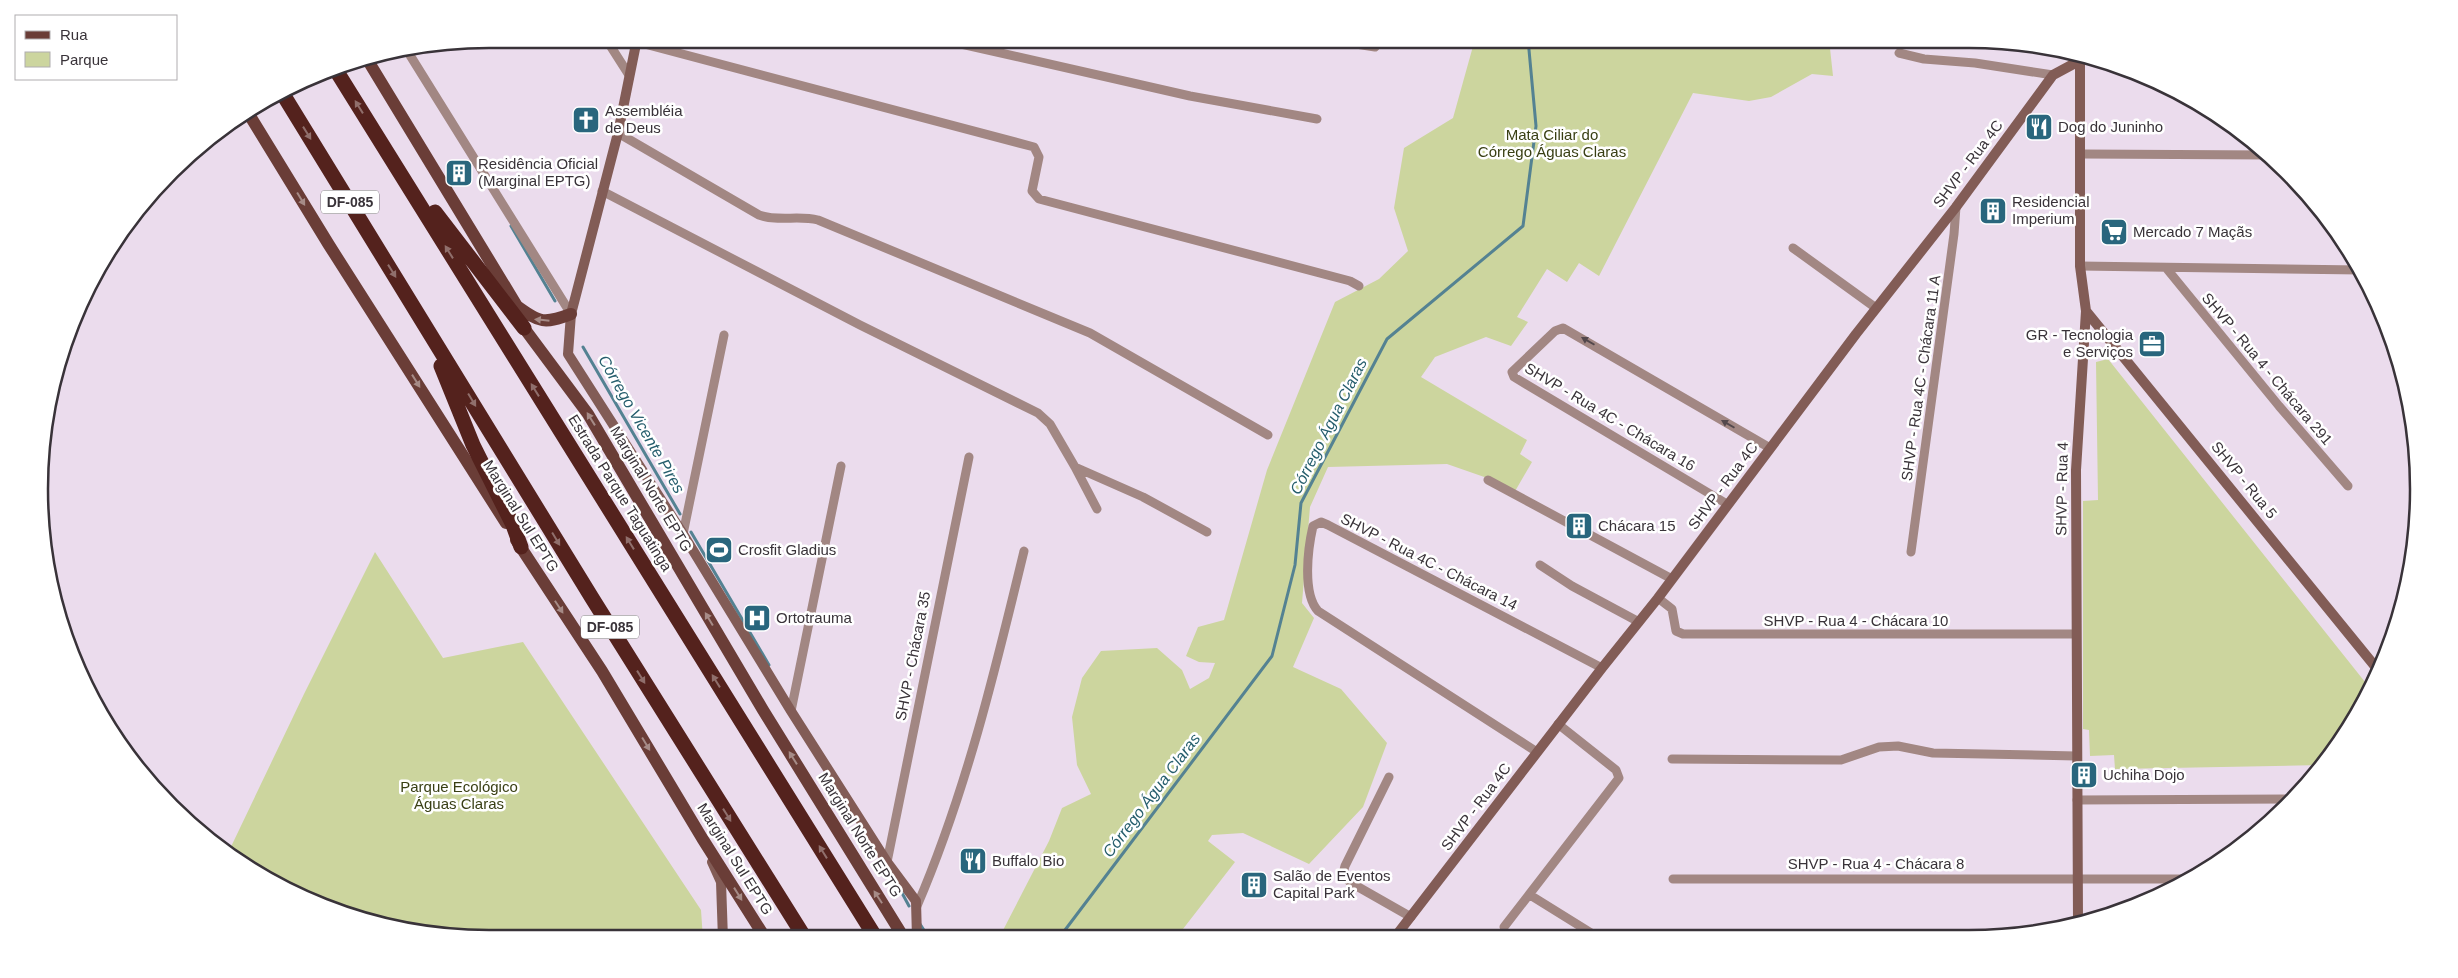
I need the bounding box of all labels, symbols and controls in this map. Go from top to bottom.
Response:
legend [15,15,178,80]
text: Rua [60,26,88,43]
text: Parque [60,51,108,68]
one-way arrow [355,101,364,114]
place label: Assembléia de Deus [605,102,683,136]
church icon: Assembléia de Deus [571,105,601,135]
restaurant icon: Dog do Juninho [2024,112,2054,142]
street label: SHVP - Rua 4C [1929,117,2006,211]
place label: Dog do Juninho [2058,118,2163,135]
one-way arrow [302,126,311,139]
park label: Mata Ciliar do Córrego Águas Claras [1478,126,1626,160]
place label: Residência Oficial (Marginal EPTG) [478,155,598,189]
building icon: Residência Oficial (Marginal EPTG) [444,158,474,188]
road number: DF-085 [321,190,379,213]
one-way arrow [296,192,305,205]
place label: Residencial Imperium [2012,193,2090,227]
building icon: Residencial Imperium [1978,196,2008,226]
supermarket icon: Mercado 7 Maçãs [2099,217,2129,247]
place label: Mercado 7 Maçãs [2133,223,2252,240]
one-way arrow [445,246,454,259]
one-way arrow [388,264,397,277]
street label: SHVP - Rua 4C - Chácara 11 A [1898,274,1943,482]
street label: SHVP - Rua 4 - Chácara 291 [2199,289,2336,448]
one-way arrow [534,316,550,324]
place label: GR - Tecnologia e Serviços [2026,326,2134,360]
office icon: GR - Tecnologia e Serviços [2137,329,2167,359]
one-way arrow [1581,337,1594,346]
water label: Córrego Vicente Pires [595,352,688,496]
water label: Córrego Água Claras [1286,355,1370,497]
street label: SHVP - Rua 4C - Chácara 16 [1522,359,1698,474]
one-way arrow [412,374,421,387]
one-way arrow [531,384,540,397]
one-way arrow [467,393,476,406]
street label: Estrada Parque Taguatinga [565,411,676,575]
one-way arrow [586,413,596,426]
one-way arrow [1721,419,1735,428]
street label: Marginal Norte EPTG [607,423,696,555]
street label: SHVP - Rua 5 [2208,438,2281,522]
street label: SHVP - Rua 4C [1684,439,1761,533]
street label: SHVP - Rua 4 [2052,442,2071,536]
street label: Marginal Sul EPTG [480,457,563,575]
street label: SHVP - Rua 4C - Chácara 14 [1338,510,1520,614]
building icon: Chácara 15 [1564,511,1594,541]
place label: Chácara 15 [1598,517,1676,534]
one-way arrow [551,532,560,545]
sports icon: Crosfit Gladius [704,535,734,565]
one-way arrow [626,536,635,549]
place label: Crosfit Gladius [738,541,836,558]
street label: SHVP - Chácara 35 [892,590,933,722]
one-way arrow [555,600,564,613]
hospital icon: Ortotrauma [742,603,772,633]
place label: Ortotrauma [776,609,853,626]
street label: SHVP - Rua 4 - Chácara 10 [1764,612,1948,629]
one-way arrow [705,613,714,626]
road number: DF-085 [581,616,639,638]
one-way arrow [637,671,646,684]
one-way arrow [712,674,721,687]
water label: Córrego Água Claras [1099,730,1203,860]
one-way arrow [642,737,651,750]
one-way arrow [788,752,798,765]
street label: SHVP - Rua 4C [1437,760,1514,854]
building icon: Uchiha Dojo [2069,760,2099,790]
place label: Uchiha Dojo [2103,766,2185,783]
street label: Marginal Norte EPTG [815,769,906,900]
park label: Parque Ecológico Águas Claras [400,778,518,812]
street label: Marginal Sul EPTG [694,800,777,918]
one-way arrow [723,808,732,821]
one-way arrow [818,846,828,859]
restaurant icon: Buffalo Bio [958,846,988,876]
place label: Buffalo Bio [992,852,1064,869]
street label: SHVP - Rua 4 - Chácara 8 [1788,855,1964,872]
place label: Salão de Eventos Capital Park [1273,867,1391,901]
building icon: Salão de Eventos Capital Park [1239,870,1269,900]
one-way arrow [733,888,742,901]
one-way arrow [874,890,883,903]

